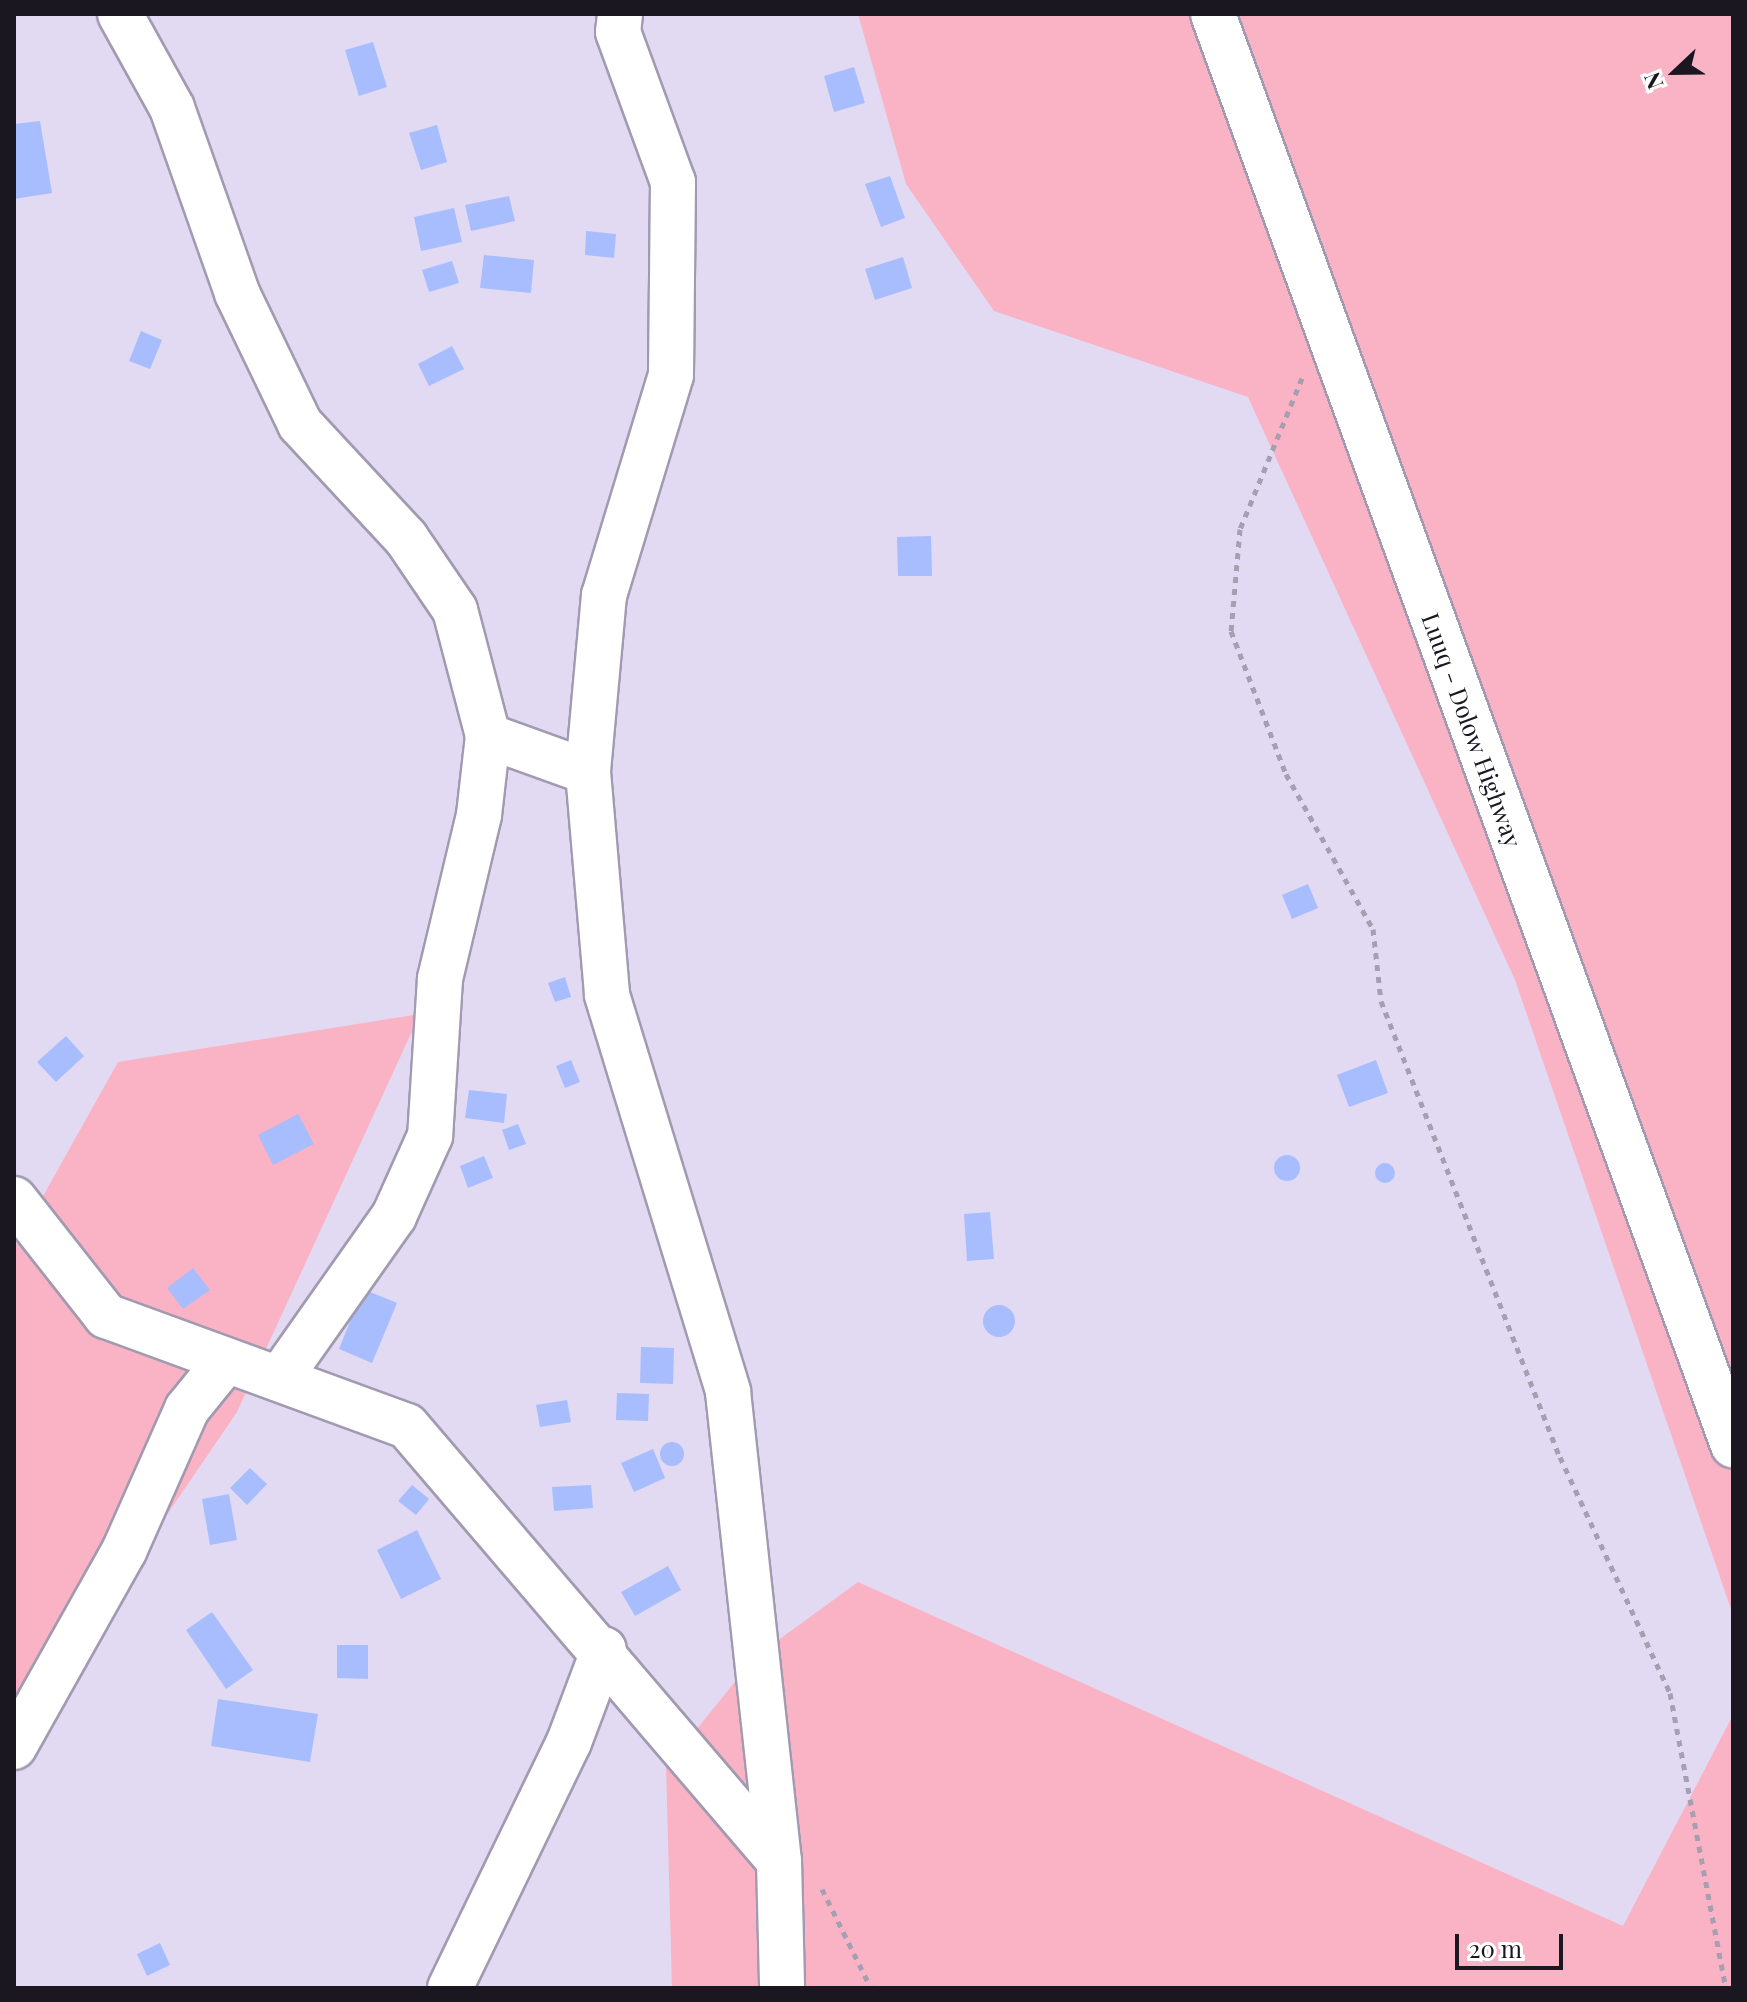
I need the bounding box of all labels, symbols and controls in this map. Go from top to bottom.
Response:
north arrow [1635,32,1715,112]
text: N [1636,68,1670,94]
street label: Luuq - Dolow Highway [1416,609,1528,851]
scale bar [1459,1918,1567,1968]
text: 20 m [1469,1932,1522,1964]

